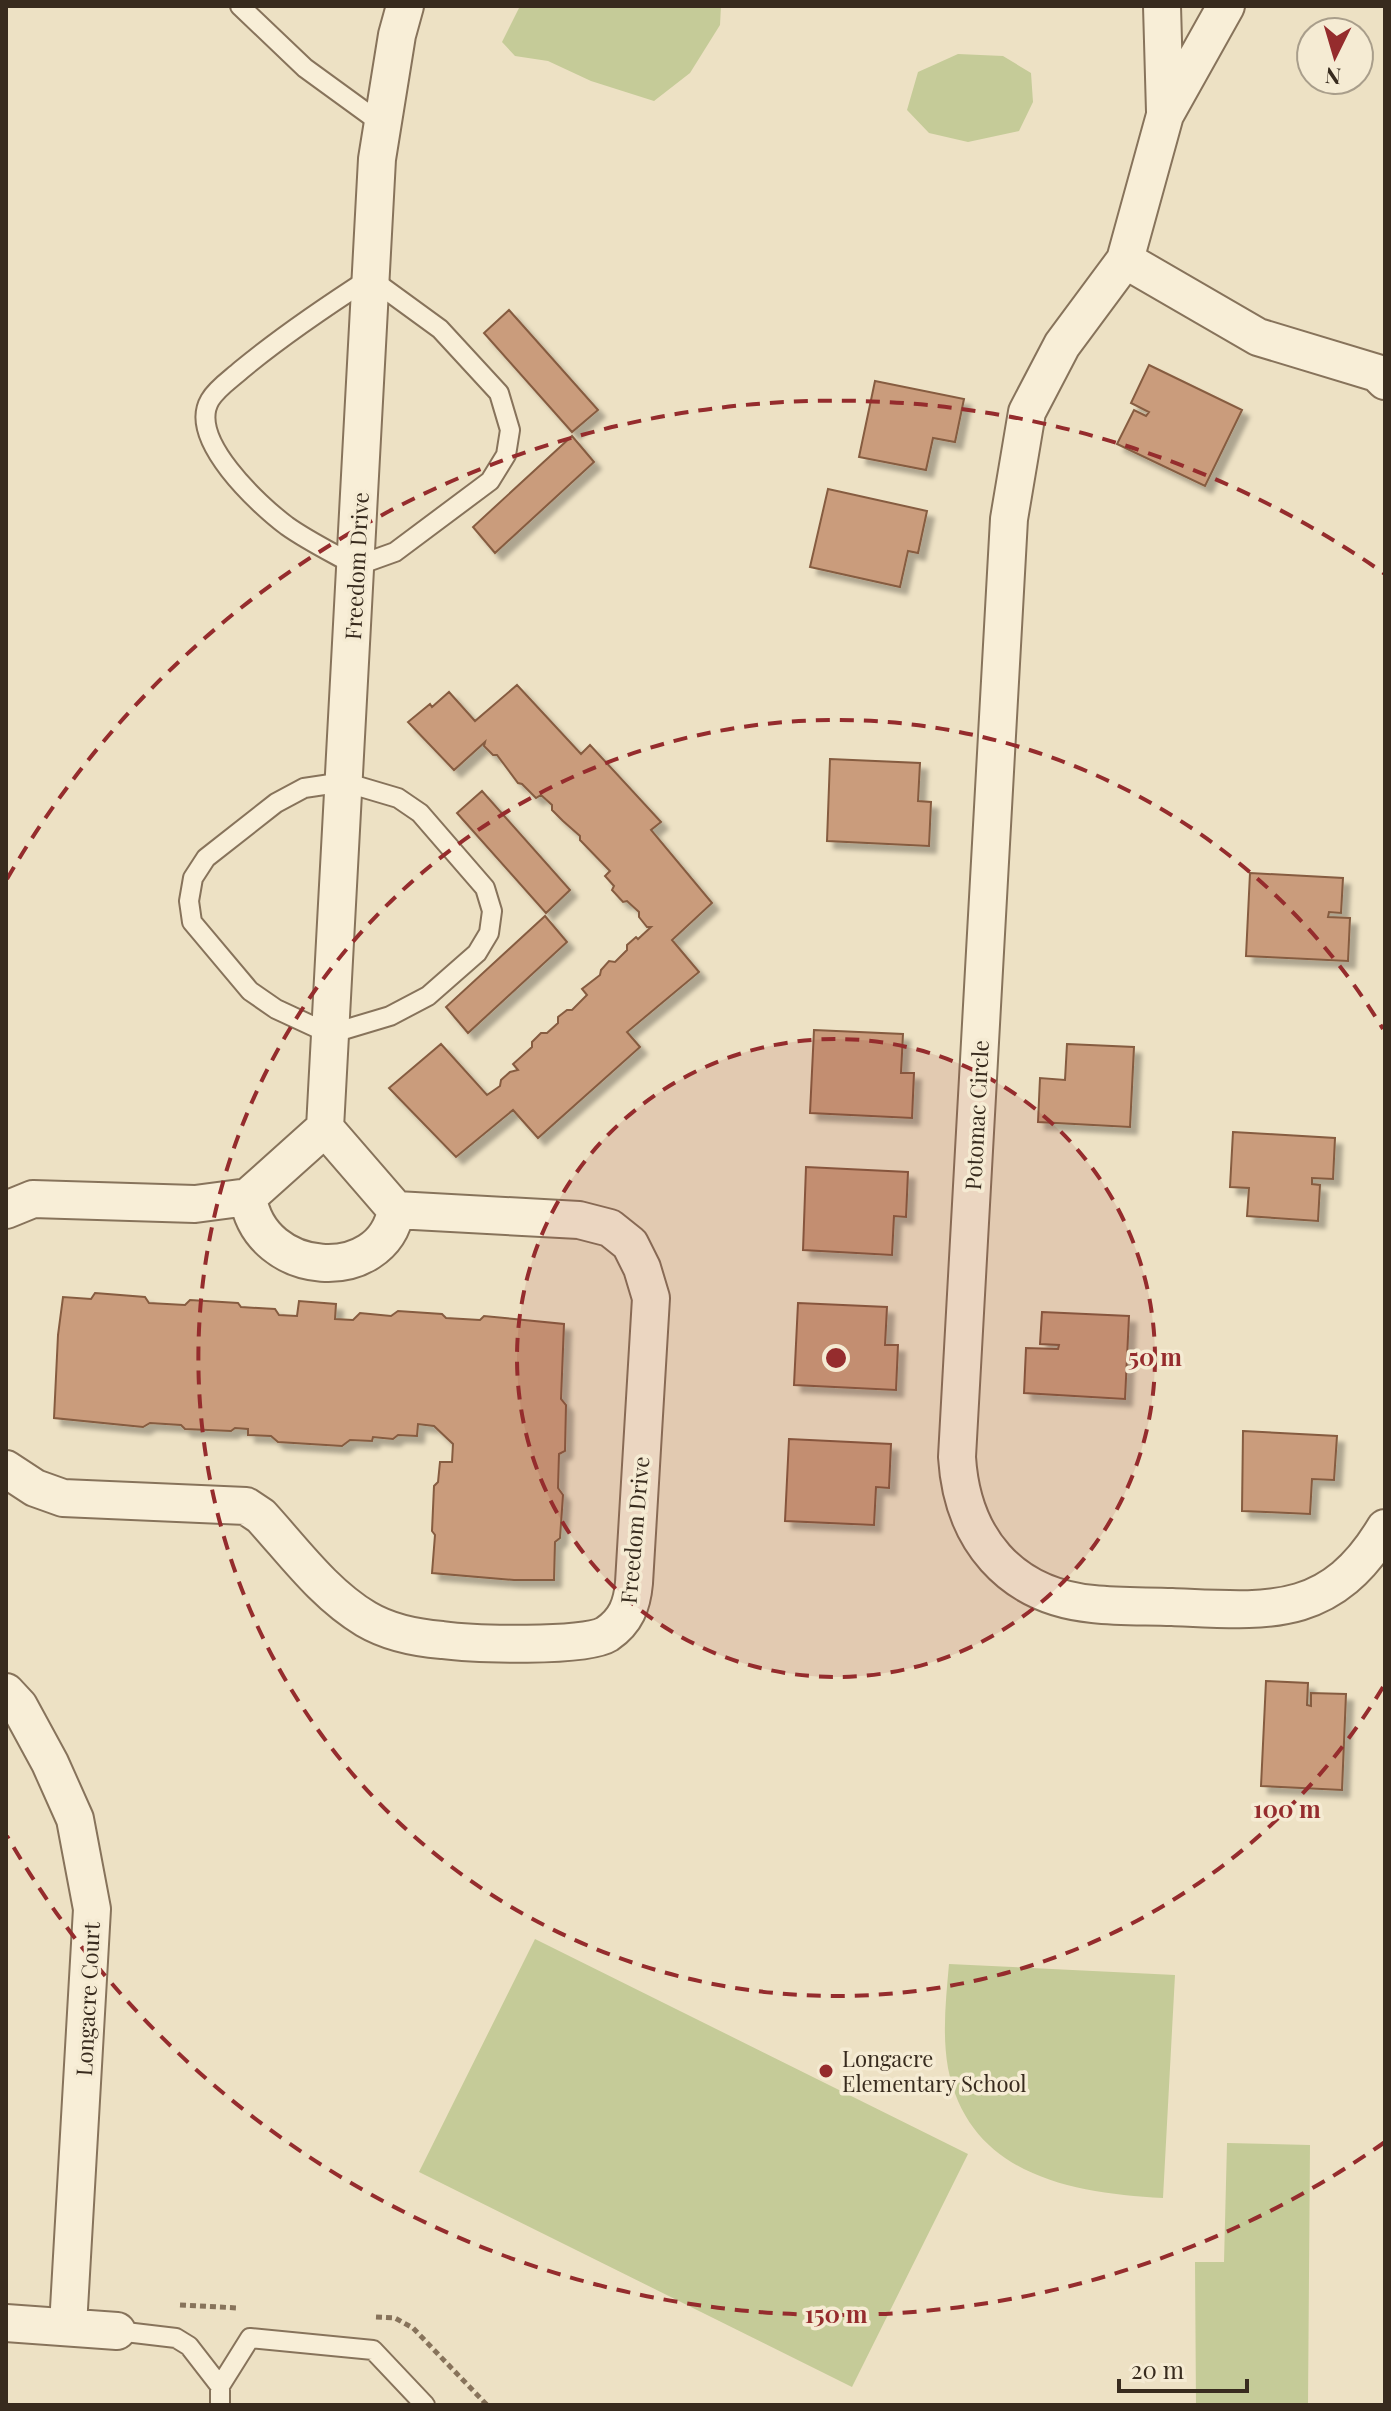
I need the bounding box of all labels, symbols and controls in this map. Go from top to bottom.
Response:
north arrow [1295,16,1375,96]
text: N [1324,61,1342,93]
street label: Freedom Drive [337,491,375,641]
street label: Potomac Circle [957,1039,995,1191]
text: 50 m [1128,1340,1182,1372]
centre of rings [822,1344,850,1372]
street label: Freedom Drive [613,1455,655,1605]
text: 100 m [1253,1792,1321,1824]
street label: Longacre Court [68,1920,106,2077]
place label: Longacre Elementary School [842,2043,1027,2098]
marker: Longacre Elementary School [817,2062,835,2080]
text: 150 m [805,2297,868,2329]
scale bar [1119,2343,1247,2393]
text: 20 m [1131,2353,1184,2385]

